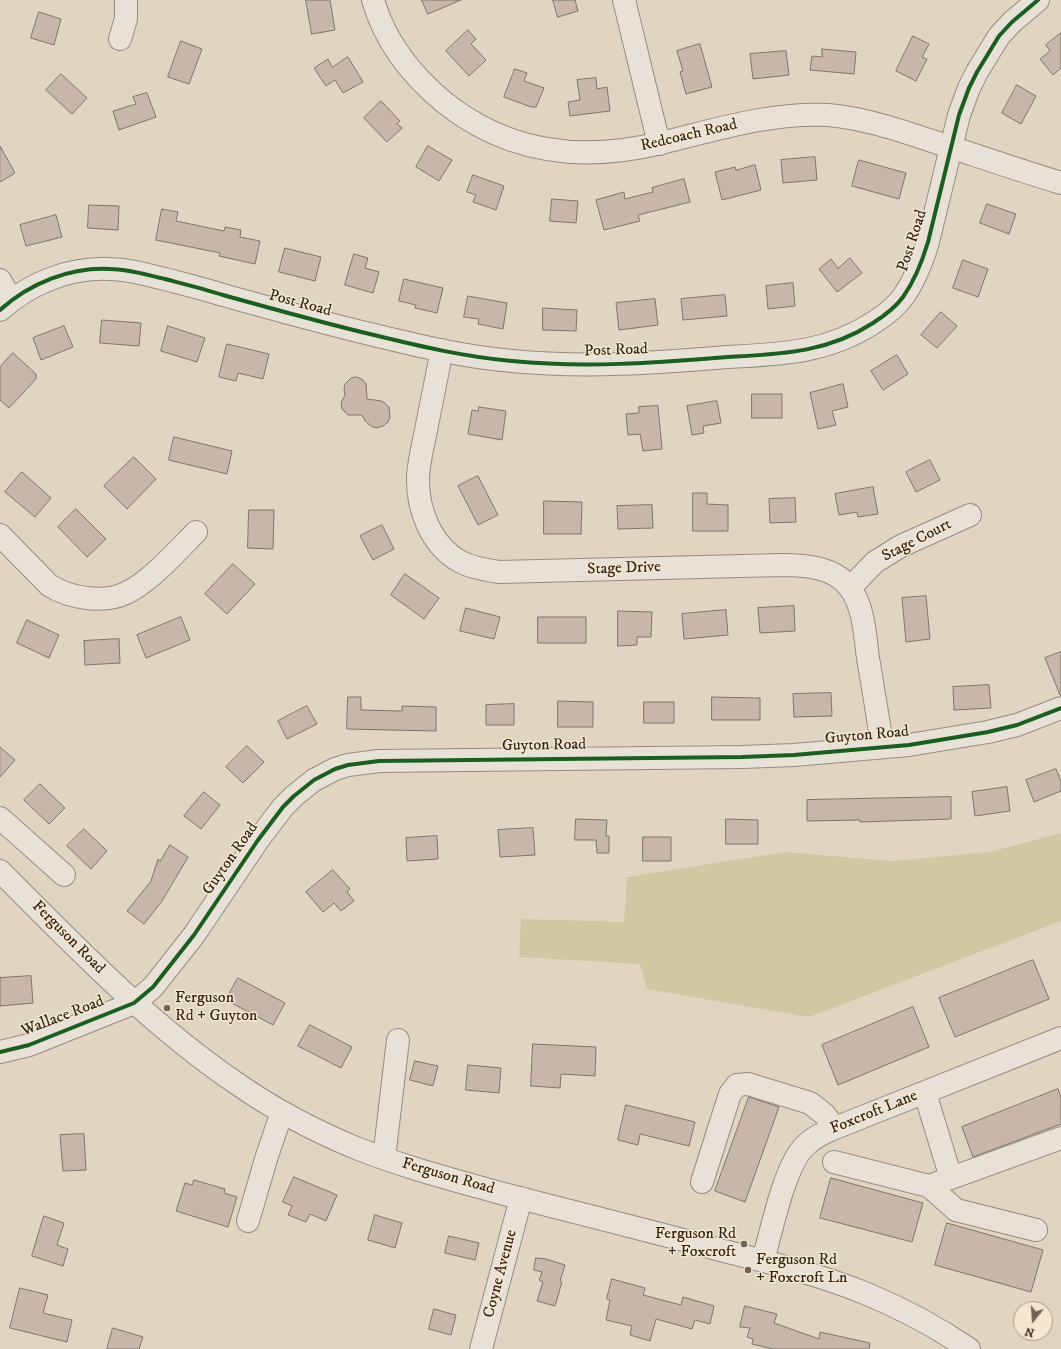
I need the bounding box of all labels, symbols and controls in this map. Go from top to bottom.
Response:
street label: Redcoach Road [639,116,739,156]
street label: Post Road [894,208,932,274]
street label: Post Road [267,286,333,322]
street label: Post Road [584,340,648,362]
street label: Stage Court [879,515,955,567]
street label: Stage Drive [587,558,661,580]
street label: Guyton Road [824,723,910,749]
street label: Guyton Road [502,736,586,756]
street label: Guyton Road [199,819,263,899]
street label: Ferguson Road [27,897,109,979]
place label: Ferguson Rd + Guyton [175,989,257,1027]
street label: Wallace Road [19,992,107,1042]
marker: Ferguson Rd + Guyton [162,1003,172,1013]
street label: Foxcroft Lane [828,1087,920,1139]
street label: Ferguson Road [399,1155,497,1199]
place label: Ferguson Rd + Foxcroft [655,1225,736,1263]
street label: Coyne Avenue [480,1228,522,1320]
marker: Ferguson Rd + Foxcroft [739,1239,749,1249]
place label: Ferguson Rd + Foxcroft Ln [756,1251,847,1289]
marker: Ferguson Rd + Foxcroft Ln [743,1265,753,1275]
north arrow [1013,1301,1053,1341]
text: N [1023,1324,1036,1340]

